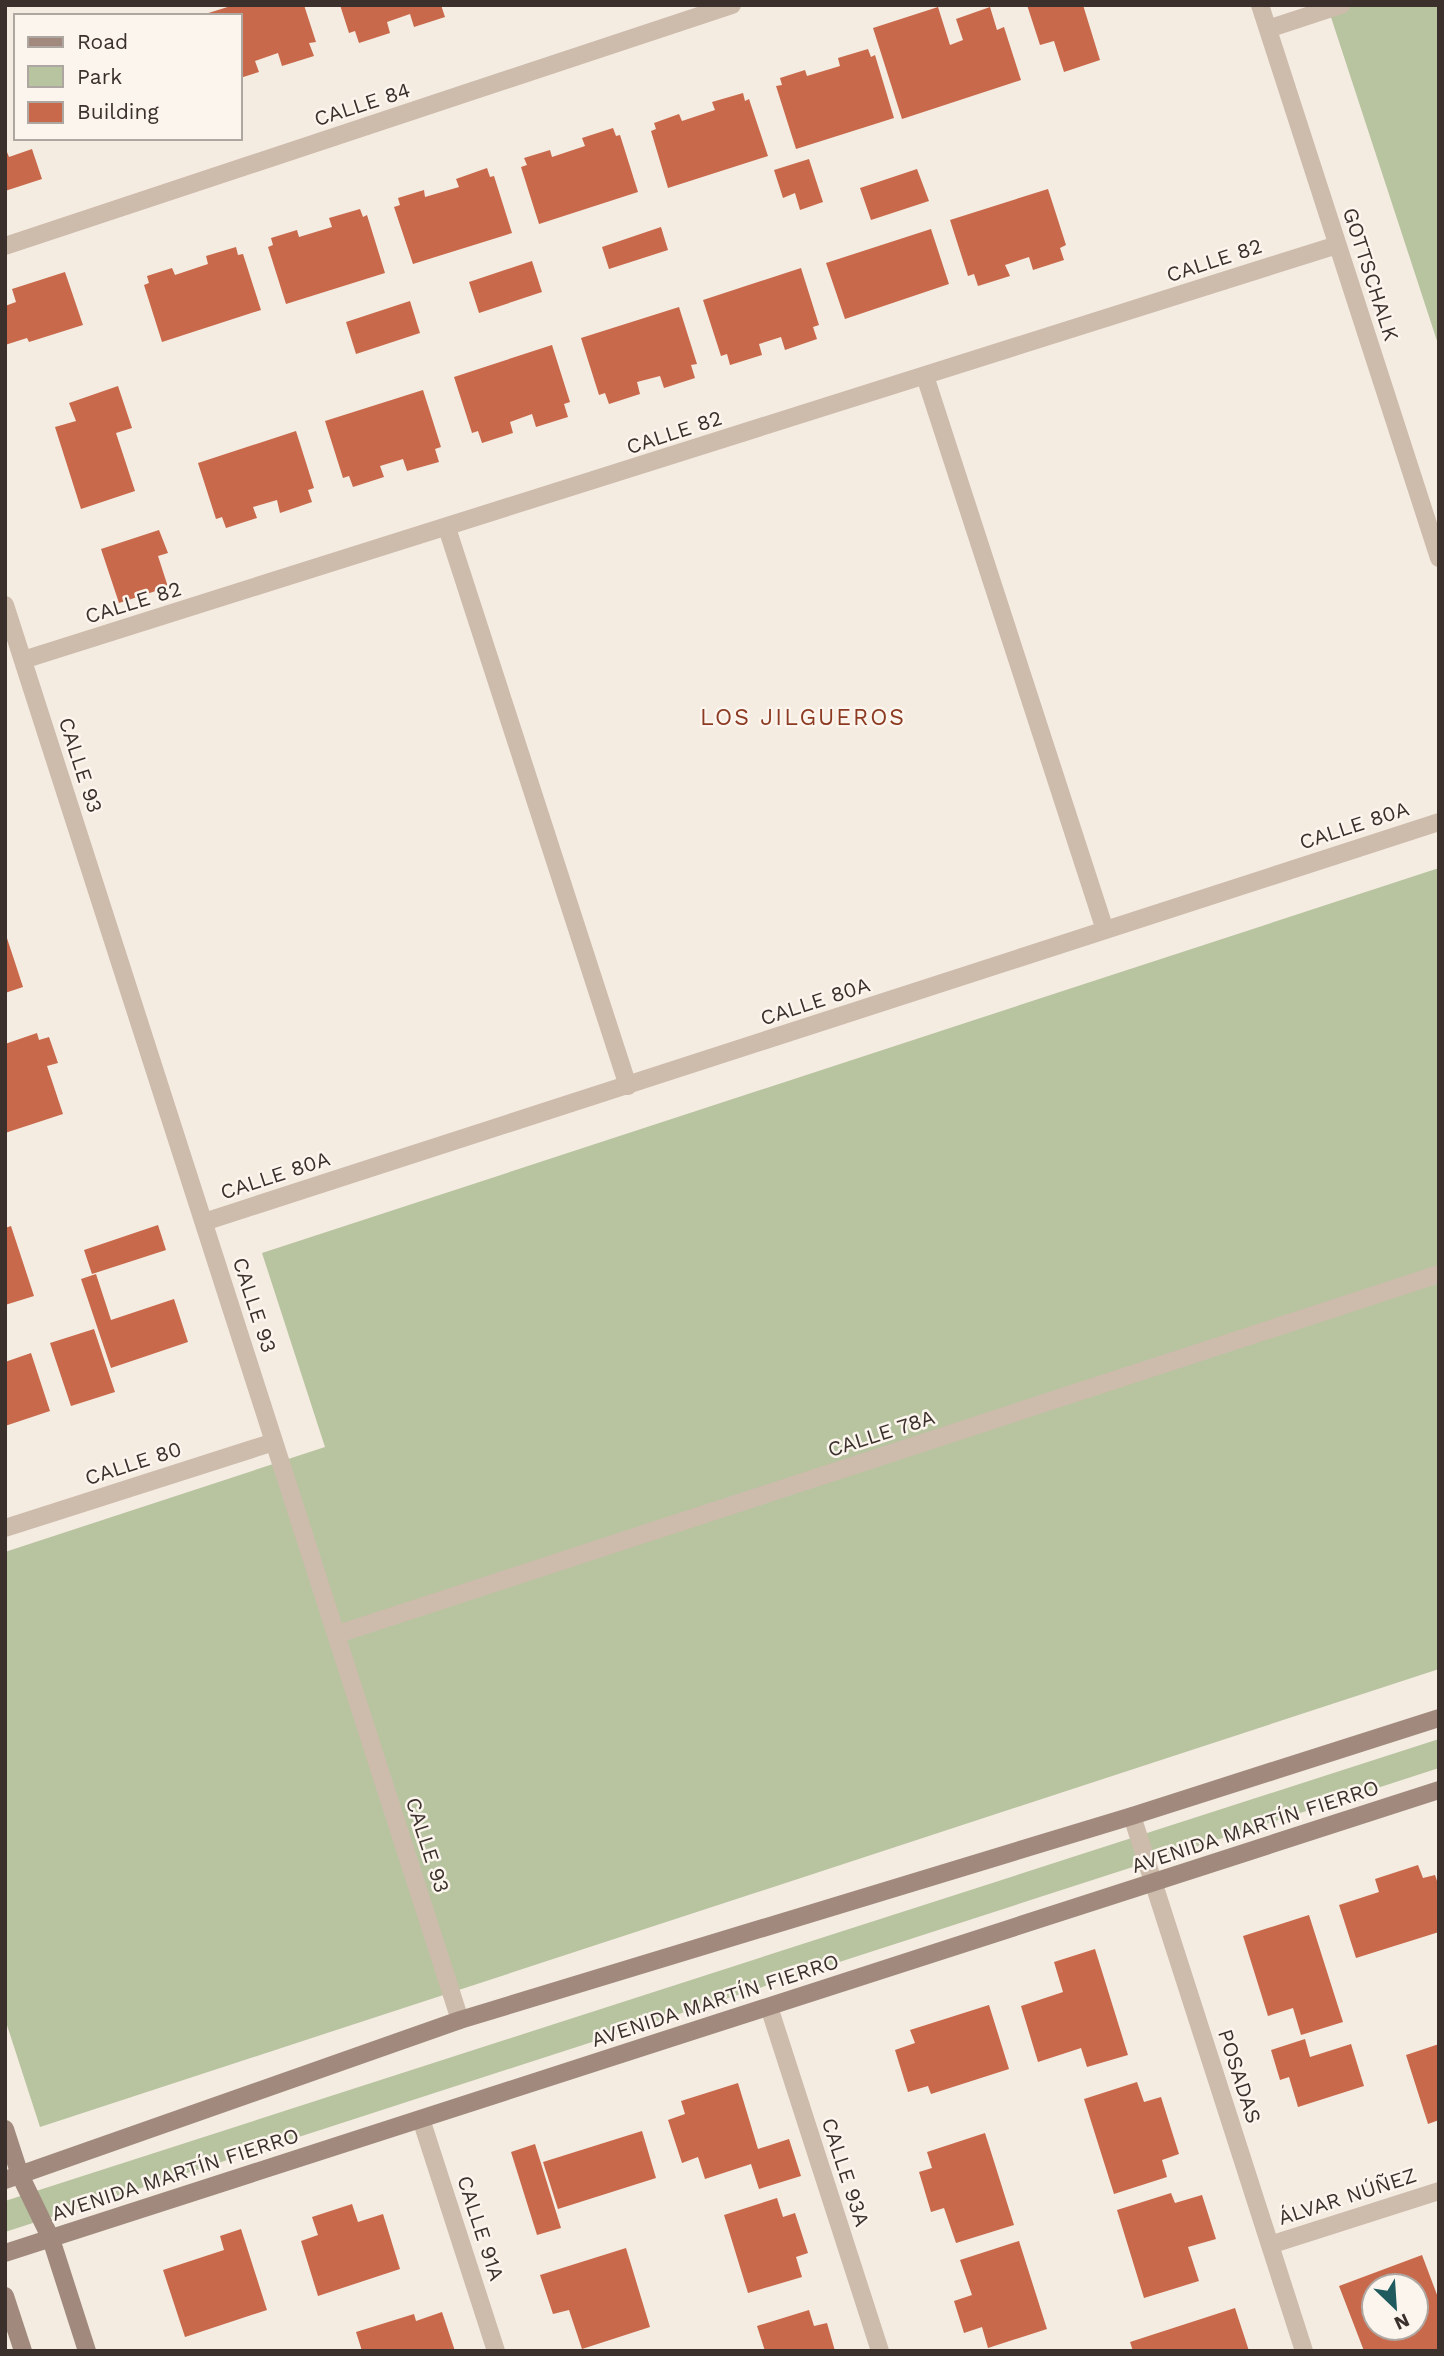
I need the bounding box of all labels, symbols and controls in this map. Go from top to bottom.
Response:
legend [14,14,242,140]
text: Road [77,29,128,54]
text: Park [77,64,122,89]
street label: CALLE 84 [311,77,413,131]
text: Building [77,99,159,124]
street label: GOTTSCHALK [1338,204,1404,344]
street label: CALLE 82 [1163,233,1265,287]
street label: CALLE 82 [623,405,725,459]
street label: CALLE 82 [82,576,184,628]
district label: LOS JILGUEROS [700,704,906,731]
street label: CALLE 93 [54,714,108,816]
street label: CALLE 80A [1296,795,1412,854]
street label: CALLE 80A [757,971,873,1030]
street label: CALLE 80A [217,1145,333,1204]
street label: CALLE 93 [228,1254,282,1356]
street label: CALLE 78A [824,1404,938,1462]
street label: CALLE 80 [82,1436,184,1490]
street label: AVENIDA MARTÍN FIERRO [1128,1774,1382,1878]
street label: CALLE 93 [401,1794,455,1896]
street label: AVENIDA MARTÍN FIERRO [588,1948,842,2052]
street label: POSADAS [1213,2026,1267,2126]
street label: CALLE 93A [817,2115,875,2230]
street label: AVENIDA MARTÍN FIERRO [48,2122,302,2226]
street label: ÁLVAR NÚÑEZ [1275,2162,1419,2230]
street label: CALLE 91A [452,2172,510,2284]
north arrow [1360,2272,1430,2342]
text: N [1391,2309,1413,2335]

